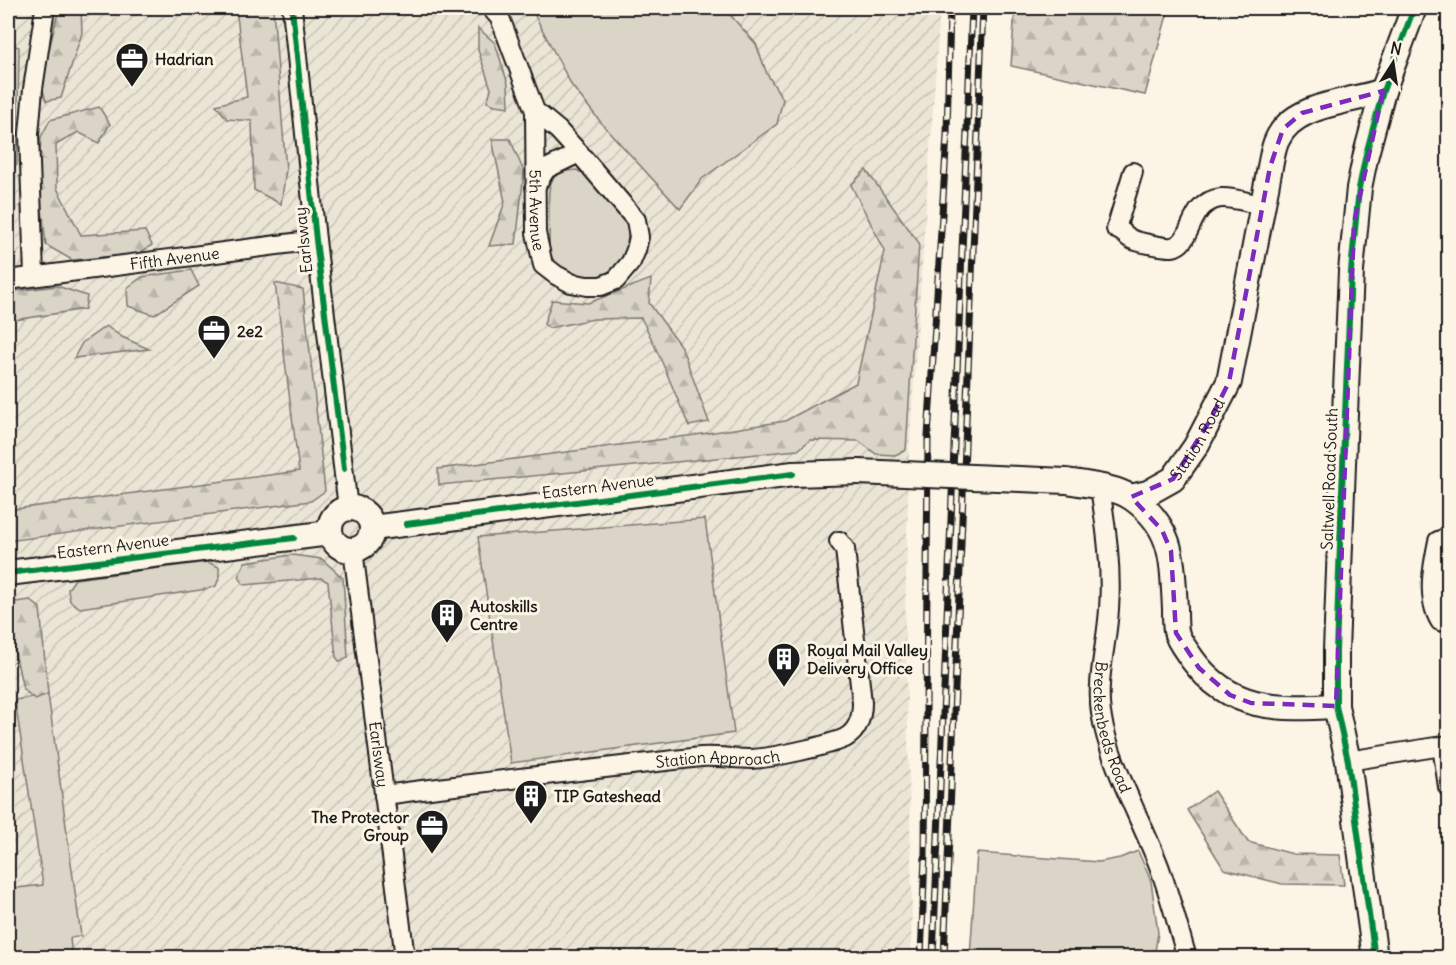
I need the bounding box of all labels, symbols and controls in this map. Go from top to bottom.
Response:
north arrow [1363,33,1423,93]
text: N [1389,37,1404,59]
office icon: Hadrian [114,41,150,88]
place label: Hadrian [155,49,213,69]
street label: 5th Avenue [525,169,550,253]
street label: Earlsway [290,206,316,274]
street label: Fifth Avenue [129,243,221,274]
office icon: 2e2 [196,313,232,360]
place label: 2e2 [237,321,263,341]
street label: Station Road [1165,395,1229,484]
street label: Saltwell Road South [1317,408,1341,550]
street label: Eastern Avenue [541,469,655,503]
street label: Eastern Avenue [56,529,170,563]
place label: Autoskills Centre [470,596,537,634]
building icon: Autoskills Centre [429,597,465,644]
place label: Royal Mail Valley Delivery Office [807,640,928,679]
building icon: Royal Mail Valley Delivery Office [766,641,802,688]
street label: Breckenbeds Road [1090,660,1136,796]
street label: Earlsway [365,720,393,789]
street label: Station Approach [655,745,781,772]
building icon: TIP Gateshead [513,778,549,825]
place label: TIP Gateshead [554,786,662,806]
place label: The Protector Group [311,807,409,846]
office icon: The Protector Group [414,808,450,855]

